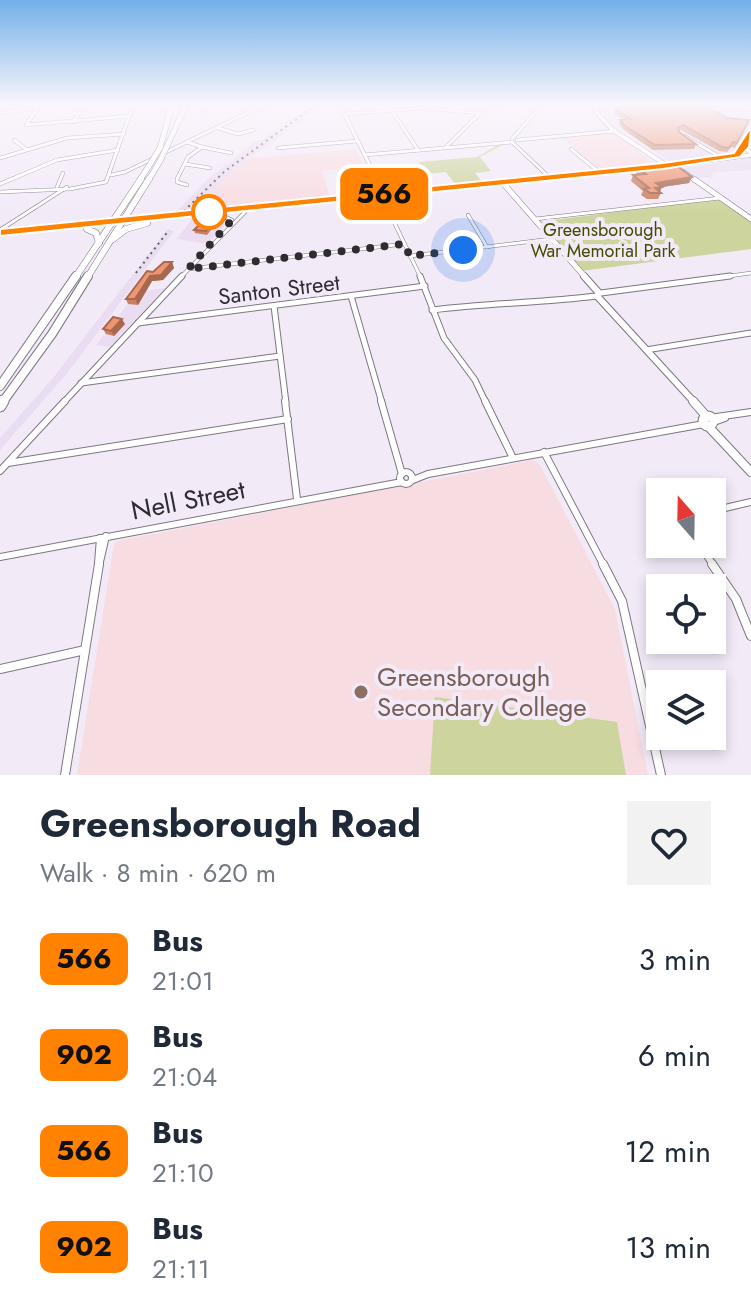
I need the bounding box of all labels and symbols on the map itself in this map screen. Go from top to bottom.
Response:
line badge: 566 [338,168,430,220]
unlabelled marker [192,195,226,229]
park label: Greensborough War Memorial Park [530,217,676,264]
your location [443,230,483,270]
street label: Santon Street [216,266,342,312]
street label: Nell Street [128,470,249,530]
north arrow [646,478,726,558]
place label: Greensborough Secondary College [377,658,587,726]
marker: Greensborough Secondary College [352,683,370,701]

